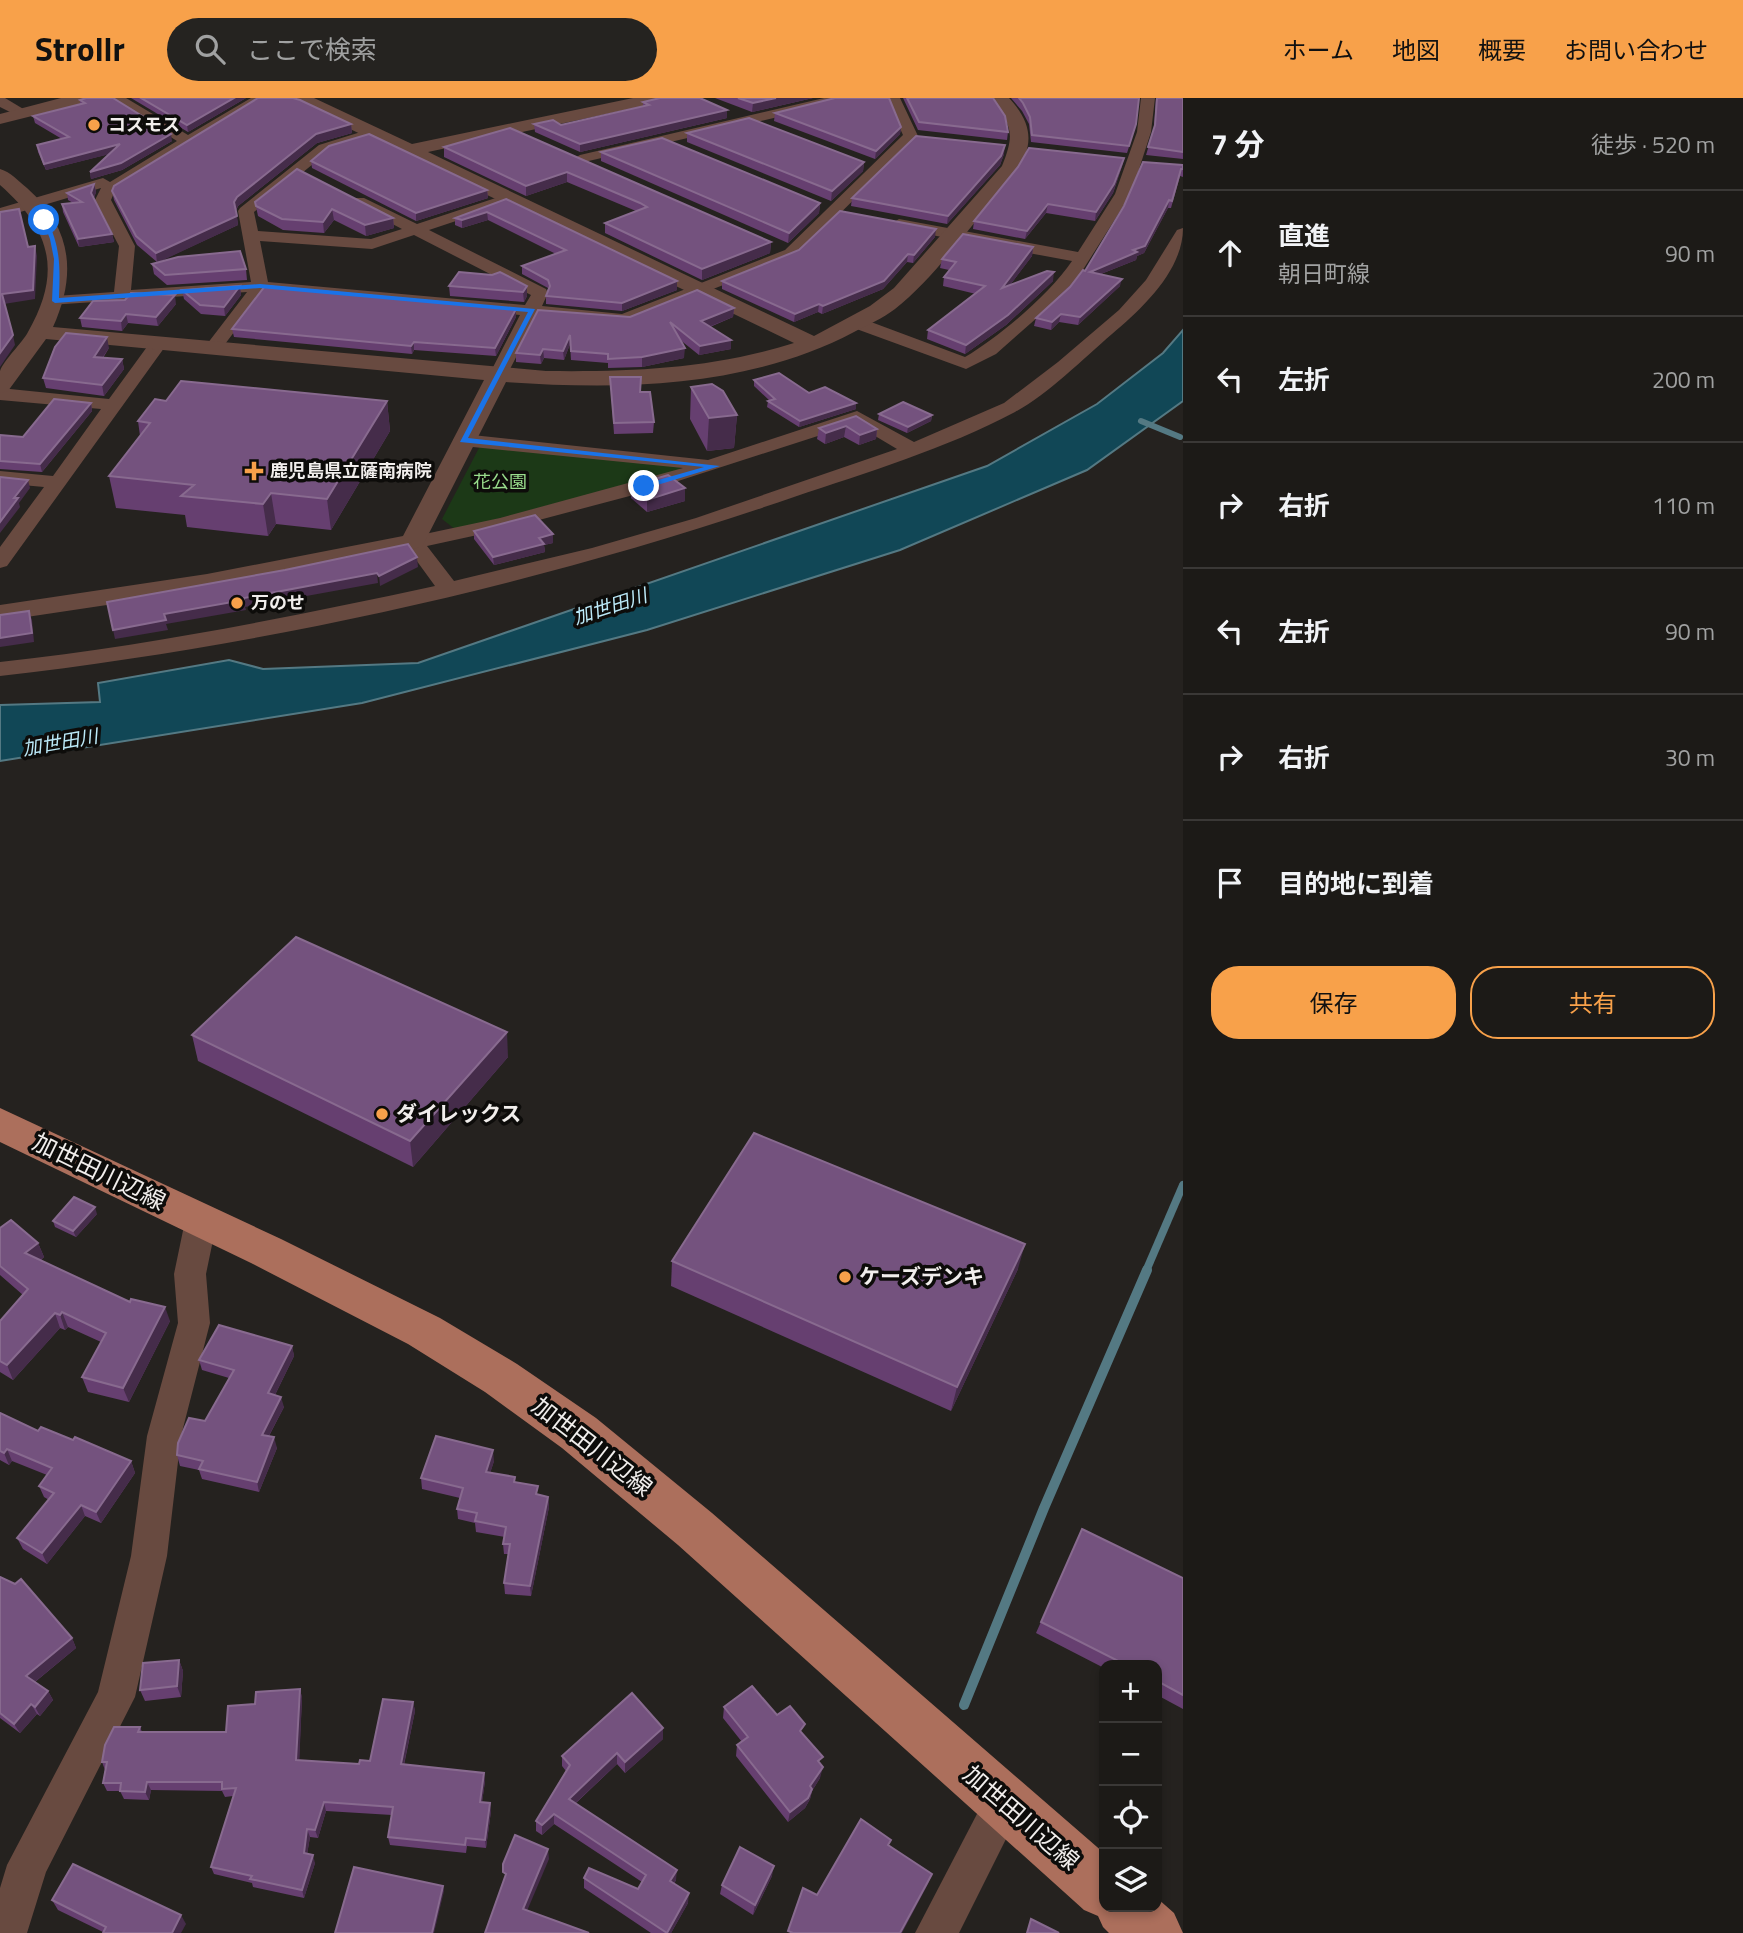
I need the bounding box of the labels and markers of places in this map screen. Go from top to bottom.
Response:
place label: コスモス [108,111,180,138]
marker: コスモス [86,117,102,133]
place label: 鹿児島県立薩南病院 [270,457,432,484]
marker: 鹿児島県立薩南病院 [244,461,264,481]
place label: 万のせ [251,589,305,616]
marker: 万のせ [229,595,245,611]
place label: ダイレックス [396,1097,521,1129]
marker: ダイレックス [374,1106,390,1122]
place label: ケーズデンキ [859,1260,984,1292]
marker: ケーズデンキ [837,1269,853,1285]

